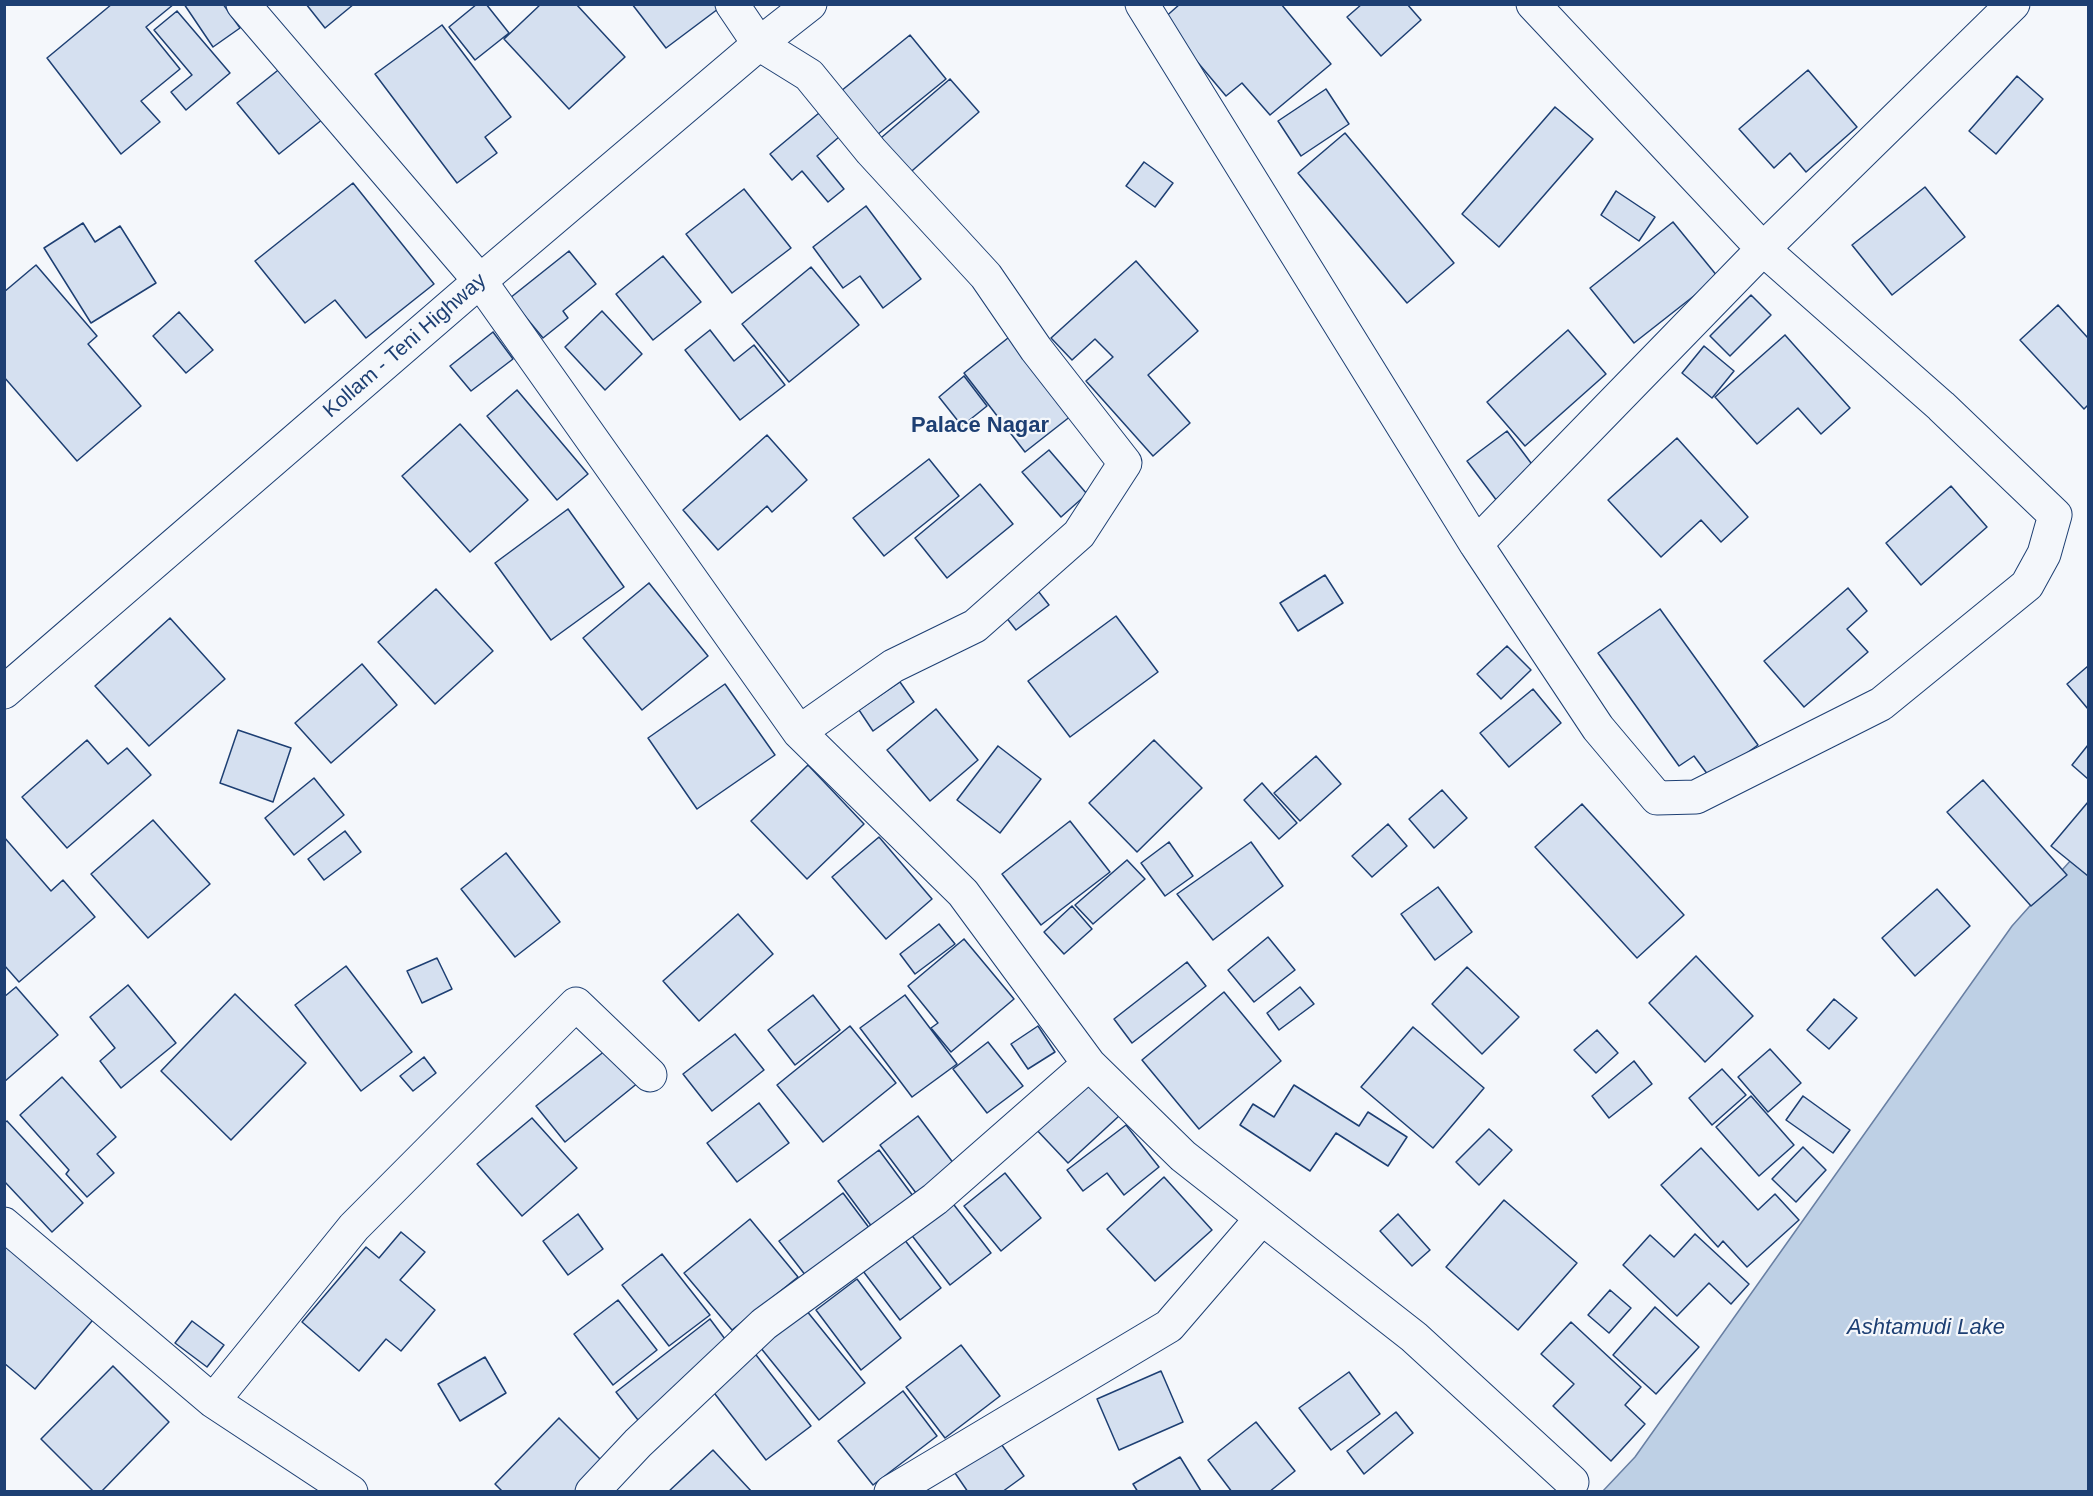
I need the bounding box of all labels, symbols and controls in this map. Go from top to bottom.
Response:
street label: Kollam - Teni Highway [318,268,492,424]
district label: Palace Nagar [911,413,1049,439]
water label: Ashtamudi Lake [1847,1315,2005,1341]

